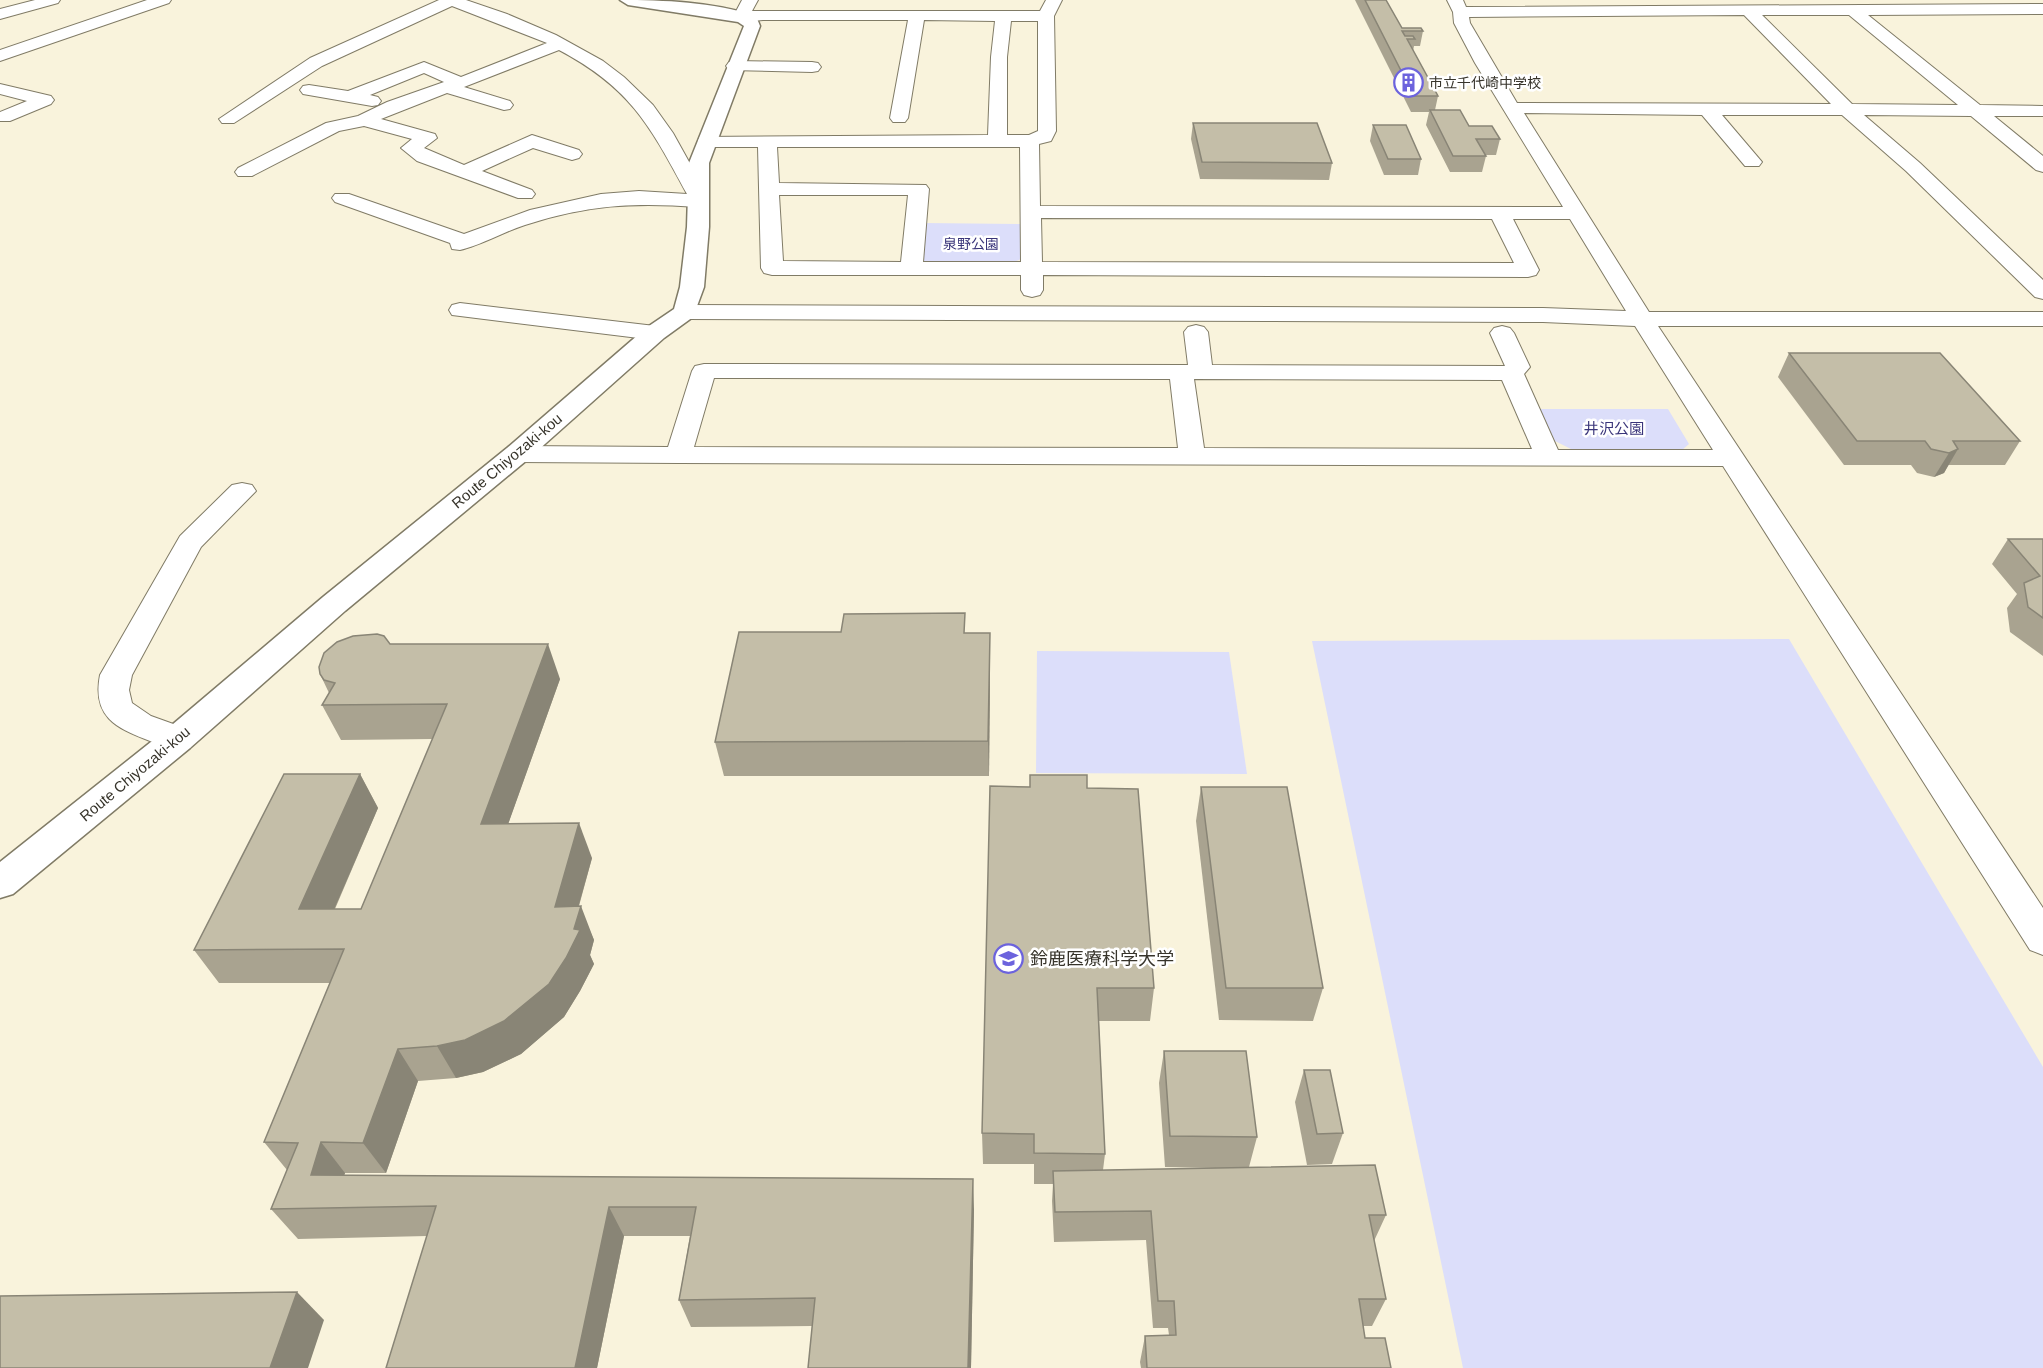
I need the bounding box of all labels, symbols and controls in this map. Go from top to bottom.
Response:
building icon: 市立千代崎中学校 [1392,67,1424,99]
place label: 市立千代崎中学校 [1429,75,1541,91]
park label: 泉野公園 [943,236,999,252]
street label: Route Chiyozaki-kou [448,410,565,512]
park label: 井沢公園 [1584,420,1644,437]
street label: Route Chiyozaki-kou [76,723,193,825]
school or university icon: 鈴鹿医療科学大学 [993,943,1025,975]
place label: 鈴鹿医療科学大学 [1030,949,1174,969]

